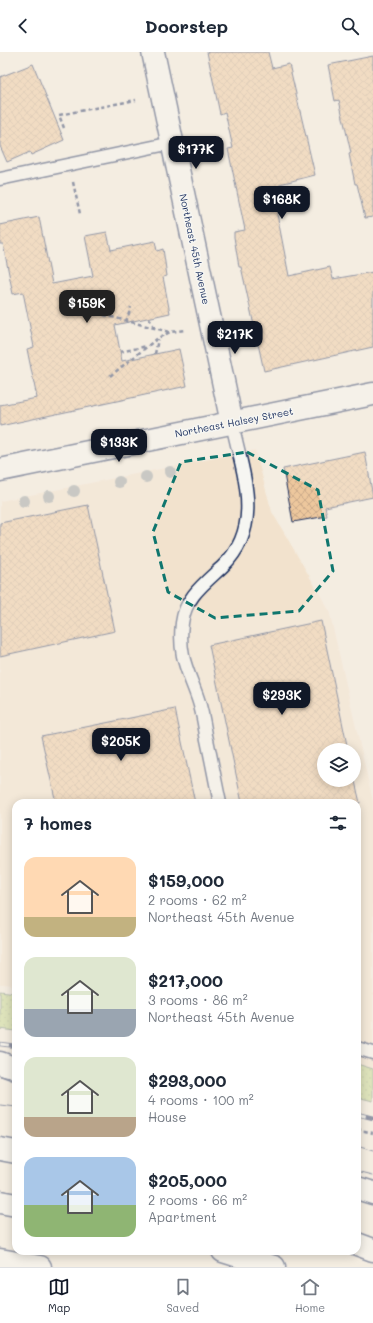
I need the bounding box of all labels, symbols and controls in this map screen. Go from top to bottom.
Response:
text: Doorstep [145,14,228,38]
icon: back [12,15,34,37]
icon: search [339,15,361,37]
pin: $177K [168,136,224,170]
text: $177K [178,140,214,157]
pin: $168K [254,186,310,220]
text: $168K [263,190,301,207]
street label: Northeast 45th Avenue [176,192,214,306]
pin: $159K [59,290,115,324]
text: $159K [68,294,106,311]
pin: $217K [207,321,263,355]
text: $217K [217,325,253,342]
street label: Northeast Halsey Street [174,404,294,440]
pin: $133K [91,429,147,463]
text: $133K [100,433,138,450]
pin: $293K [254,682,310,716]
text: $293K [262,686,302,703]
pin: $205K [93,728,149,762]
text: $205K [101,732,141,749]
map controls [317,743,361,787]
button: layers [317,743,361,787]
text: 7 homes [24,812,92,834]
icon: filters [327,812,349,834]
text: $159,000 [148,869,224,891]
icon: home [56,873,104,921]
text: 2 rooms · 62 m² [148,891,247,908]
text: Northeast 45th Avenue [148,908,295,925]
text: $217,000 [148,969,223,991]
icon: home [56,973,104,1021]
text: 3 rooms · 86 m² [148,991,248,1008]
text: Northeast 45th Avenue [148,1008,295,1025]
text: $293,000 [148,1069,226,1091]
icon: home [56,1073,104,1121]
text: 4 rooms · 100 m² [148,1091,254,1108]
text: House [148,1108,186,1125]
text: $205,000 [148,1169,227,1191]
icon: home [56,1173,104,1221]
text: 2 rooms · 66 m² [148,1191,247,1208]
text: Apartment [148,1208,217,1225]
tab: Map [48,1276,70,1315]
tab: Saved [166,1276,199,1315]
tab: Home [295,1276,325,1315]

